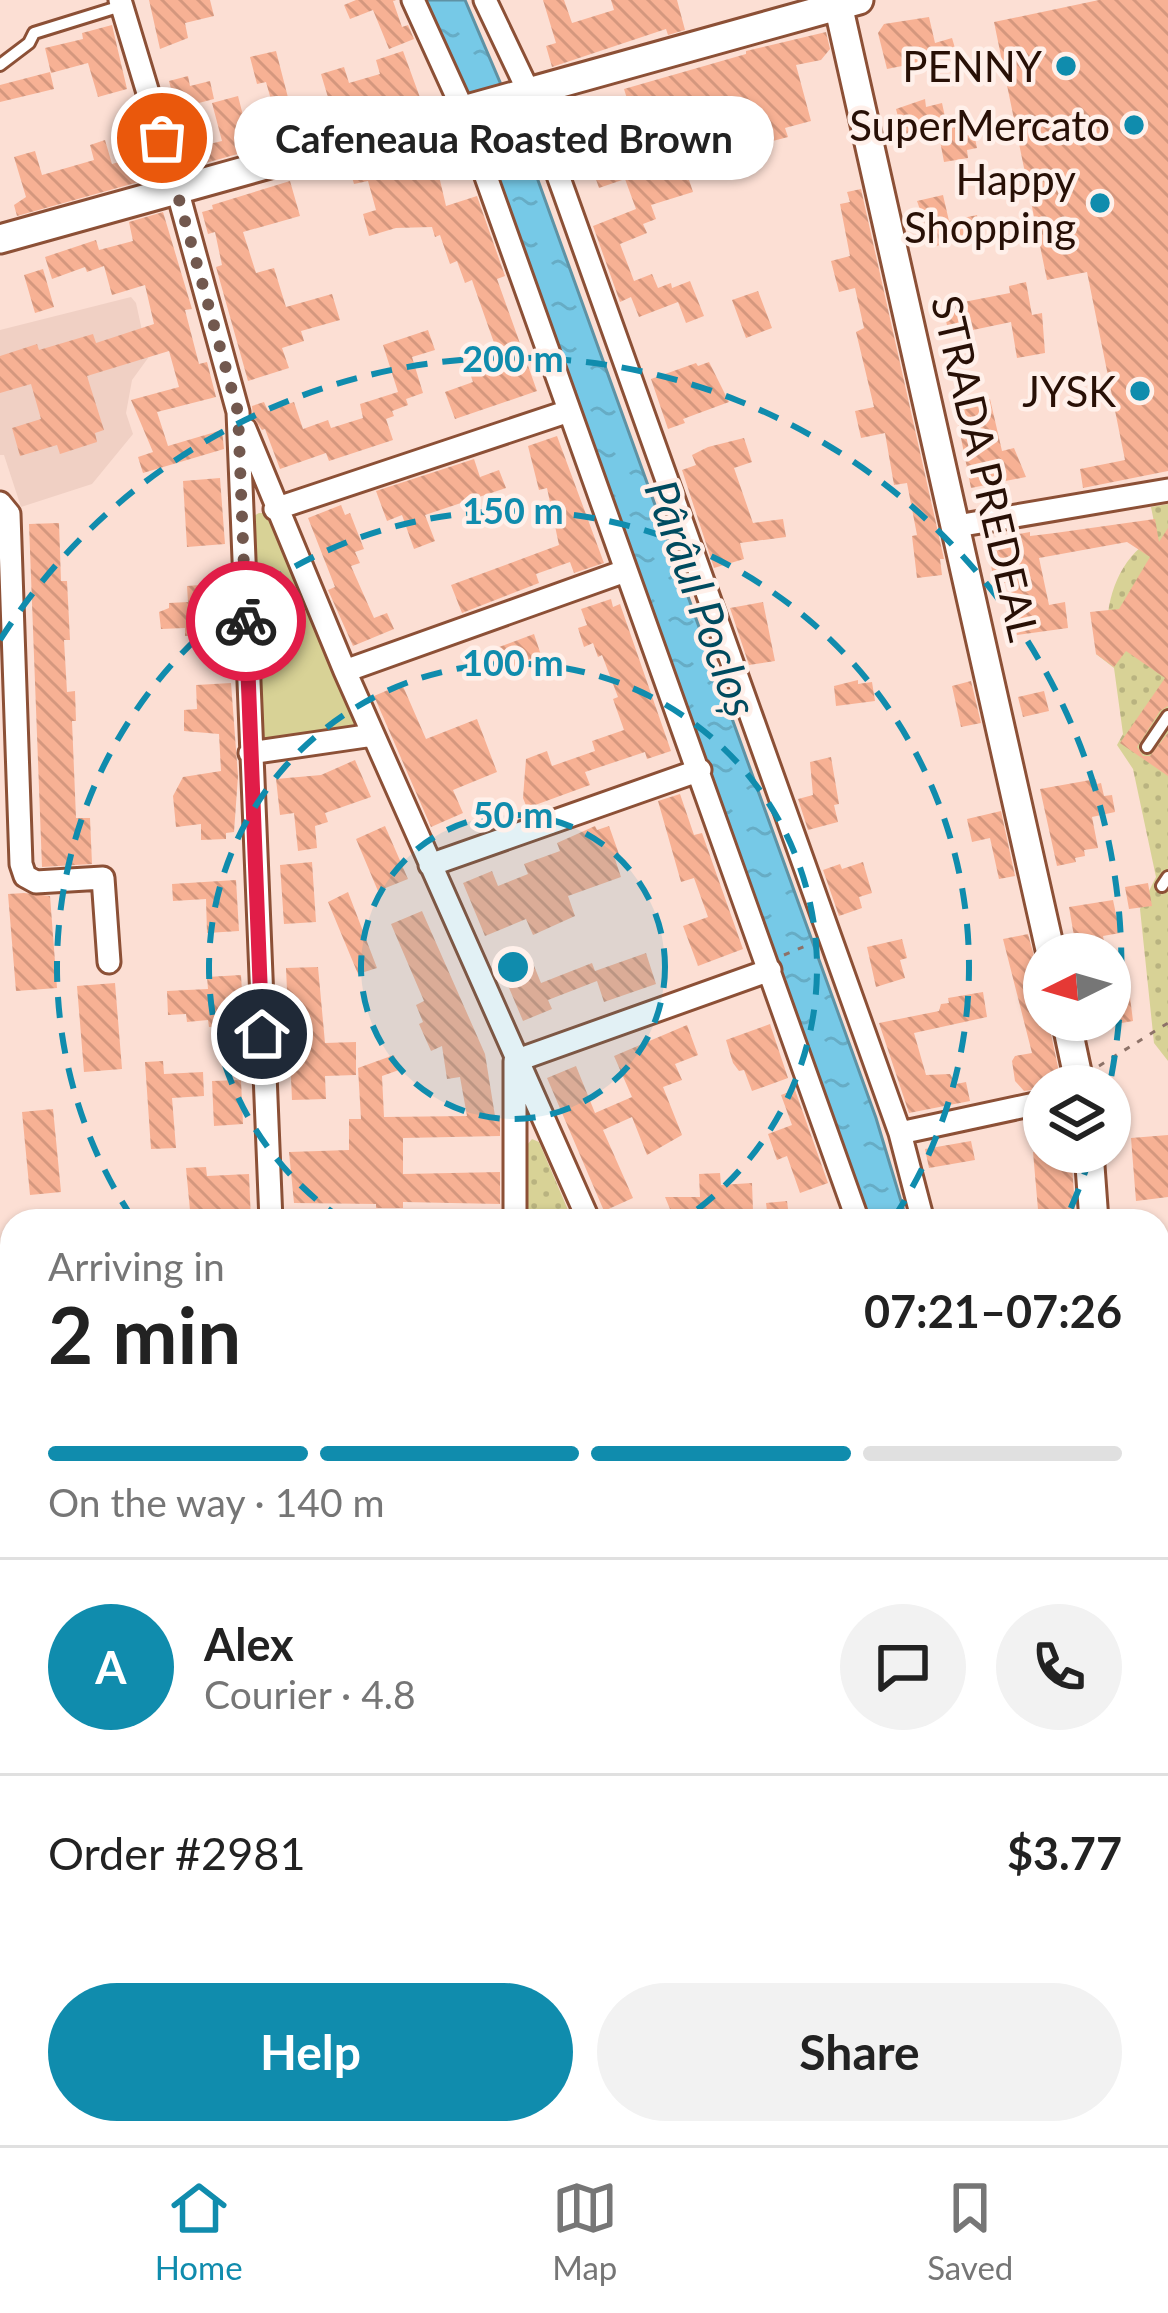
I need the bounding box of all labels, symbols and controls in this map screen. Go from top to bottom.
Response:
place label: PENNY [902,41,1043,91]
marker: PENNY [1053,53,1079,79]
pin [111,87,213,189]
callout: Cafeneaua Roasted Brown [234,96,774,180]
place label: SuperMercato [849,100,1110,150]
icon: bag [129,105,195,171]
marker: SuperMercato [1121,112,1147,138]
text: Cafeneaua Roasted Brown [275,115,733,161]
place label: Happy Shopping [904,154,1076,252]
marker: Happy Shopping [1087,190,1113,216]
street label: STRADA PREDEAL [922,290,1050,646]
text: 200 m [462,336,564,380]
place label: JYSK [1022,366,1116,416]
marker: JYSK [1127,378,1153,404]
water label: Pârâul Pocloș [634,472,770,724]
text: 150 m [462,488,564,532]
courier [186,561,306,681]
icon: bike [213,588,279,654]
text: 100 m [462,640,564,684]
text: 50 m [473,792,553,836]
north arrow [1023,933,1131,1041]
map controls [1023,933,1131,1173]
centre of rings [492,946,534,988]
pin [211,983,313,1085]
icon: home [229,1001,295,1067]
button: layers [1023,1065,1131,1173]
text: Arriving in [48,1243,225,1289]
text: 07:21–07:26 [864,1284,1122,1338]
text: 2 min [48,1287,241,1381]
text: On the way · 140 m [48,1479,385,1525]
button: chat [840,1604,966,1730]
button: phone [996,1604,1122,1730]
text: Alex [204,1617,294,1671]
text: A [95,1640,127,1694]
text: Courier · 4.8 [204,1671,416,1717]
text: Order #2981 [48,1826,306,1880]
text: $3.77 [1007,1826,1122,1880]
button: Help [48,1983,573,2121]
button: Share [597,1983,1122,2121]
tab: Home [155,2175,243,2287]
tab: Map [552,2175,618,2287]
tab: Saved [927,2175,1013,2287]

